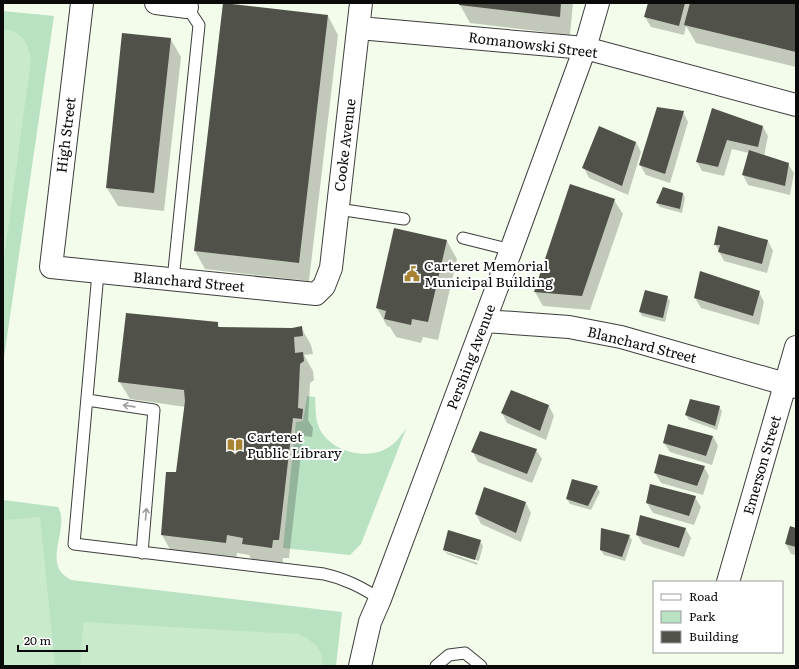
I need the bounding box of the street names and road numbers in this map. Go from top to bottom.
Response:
street label: Romanowski Street [467,26,599,62]
street label: High Street [50,96,80,174]
street label: Cooke Avenue [328,97,360,193]
street label: Blanchard Street [132,266,246,296]
street label: Pershing Avenue [441,301,499,412]
street label: Blanchard Street [585,321,699,367]
street label: Emerson Street [737,412,785,517]

